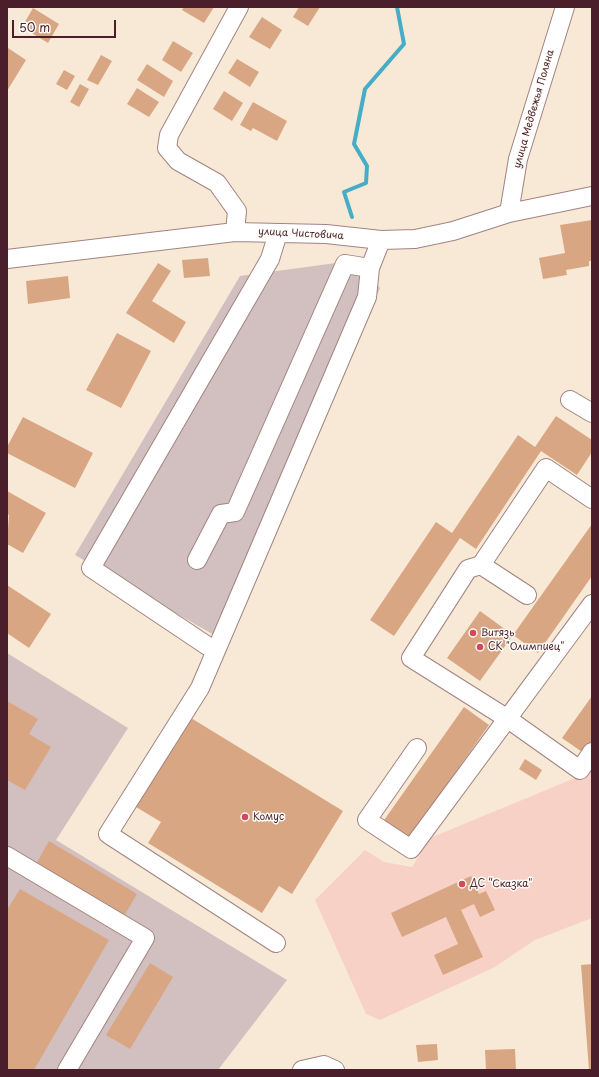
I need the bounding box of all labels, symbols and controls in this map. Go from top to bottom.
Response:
scale bar [14,12,118,38]
text: 50 m [19,18,50,36]
street label: улица Медвежья Поляна [511,48,557,170]
street label: улица Чистовича [258,226,344,242]
place label: Витязь [481,627,514,639]
marker: Витязь [468,628,478,638]
place label: СК "Олимпиец" [488,641,564,653]
marker: СК "Олимпиец" [475,642,485,652]
place label: Комус [253,811,284,823]
marker: Комус [240,812,250,822]
place label: ДС “Сказка" [470,878,532,890]
marker: ДС “Сказка" [457,879,467,889]

